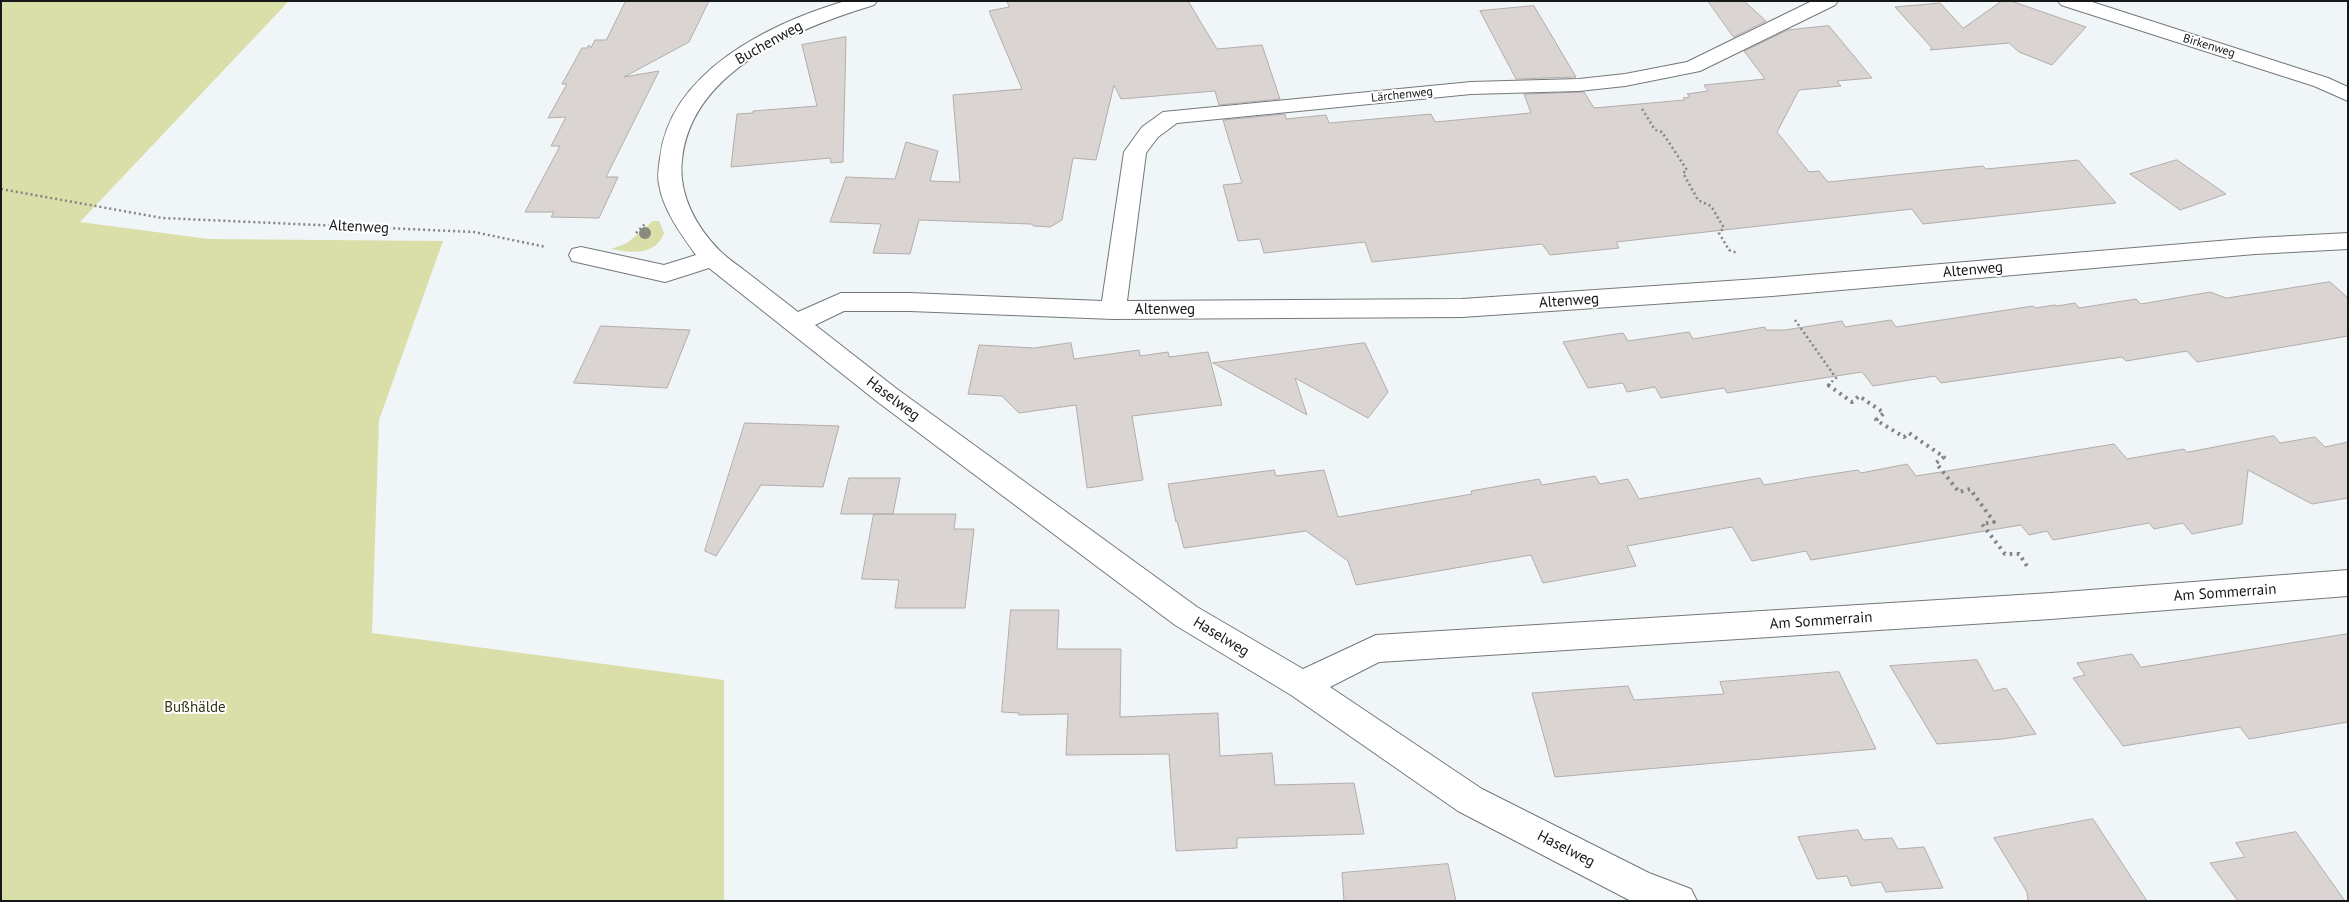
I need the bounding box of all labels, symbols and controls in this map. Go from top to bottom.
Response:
street label: Buchenweg [732,17,806,69]
street label: Birkenweg [2181,31,2237,61]
street label: Lärchenweg [1370,85,1434,105]
street label: Altenweg [328,216,390,238]
street label: Altenweg [1942,258,2004,282]
street label: Altenweg [1538,290,1600,312]
street label: Altenweg [1135,301,1195,319]
street label: Haselweg [863,373,923,425]
street label: Am Sommerrain [2173,580,2277,606]
street label: Am Sommerrain [1769,608,1873,634]
street label: Haselweg [1190,613,1252,661]
park label: Bußhälde [164,699,226,717]
street label: Haselweg [1534,827,1598,871]

